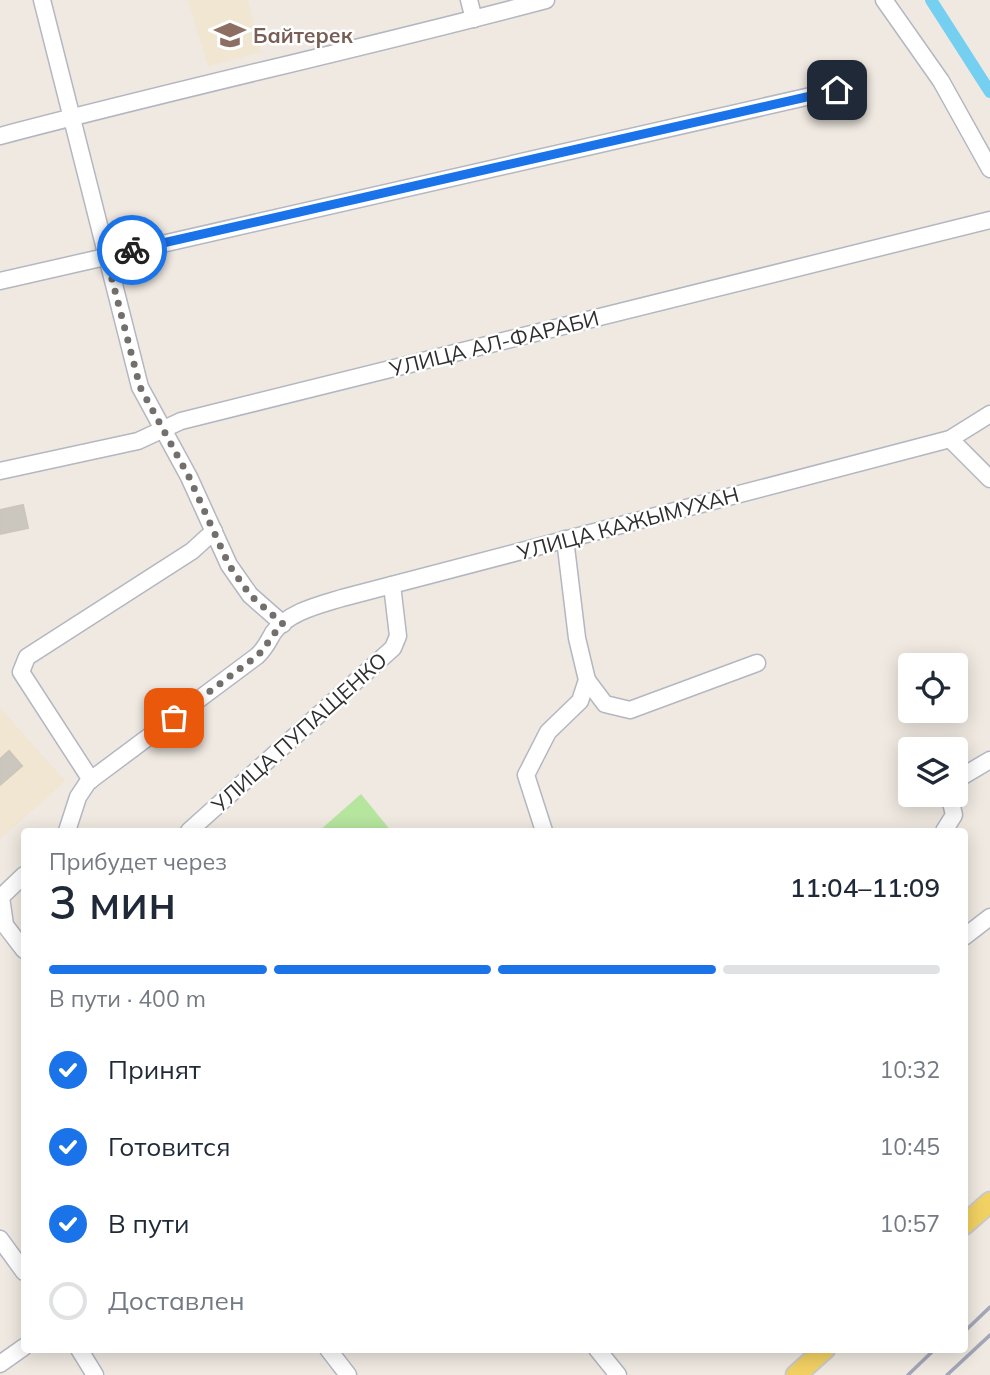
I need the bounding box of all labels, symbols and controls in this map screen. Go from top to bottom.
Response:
school or university icon: Байтерек [213,18,247,52]
place label: Байтерек [253,22,354,48]
pin [807,60,867,120]
icon: home [818,71,856,109]
courier [97,215,167,285]
icon: bike [113,231,151,269]
street label: УЛИЦА АЛ-ФАРАБИ [386,304,601,382]
street label: УЛИЦА КАЖЫМУХАН [513,481,742,565]
street label: УЛИЦА ПУПАЩЕНКО [205,646,392,818]
map controls [898,653,968,807]
button: locate [898,653,968,723]
pin [144,688,204,748]
icon: bag [155,699,193,737]
button: layers [898,737,968,807]
text: Прибудет через [49,847,227,876]
text: 11:04–11:09 [790,871,940,904]
text: 3 мин [49,873,176,931]
text: В пути · 400 m [49,984,206,1013]
icon: check [49,1051,87,1089]
text: Принят [108,1053,201,1086]
text: 10:32 [880,1055,940,1084]
icon: check [49,1128,87,1166]
text: Готовится [108,1130,231,1163]
text: 10:45 [880,1132,940,1161]
icon: check [49,1205,87,1243]
text: В пути [108,1207,189,1240]
text: 10:57 [880,1209,940,1238]
text: Доставлен [108,1284,245,1317]

